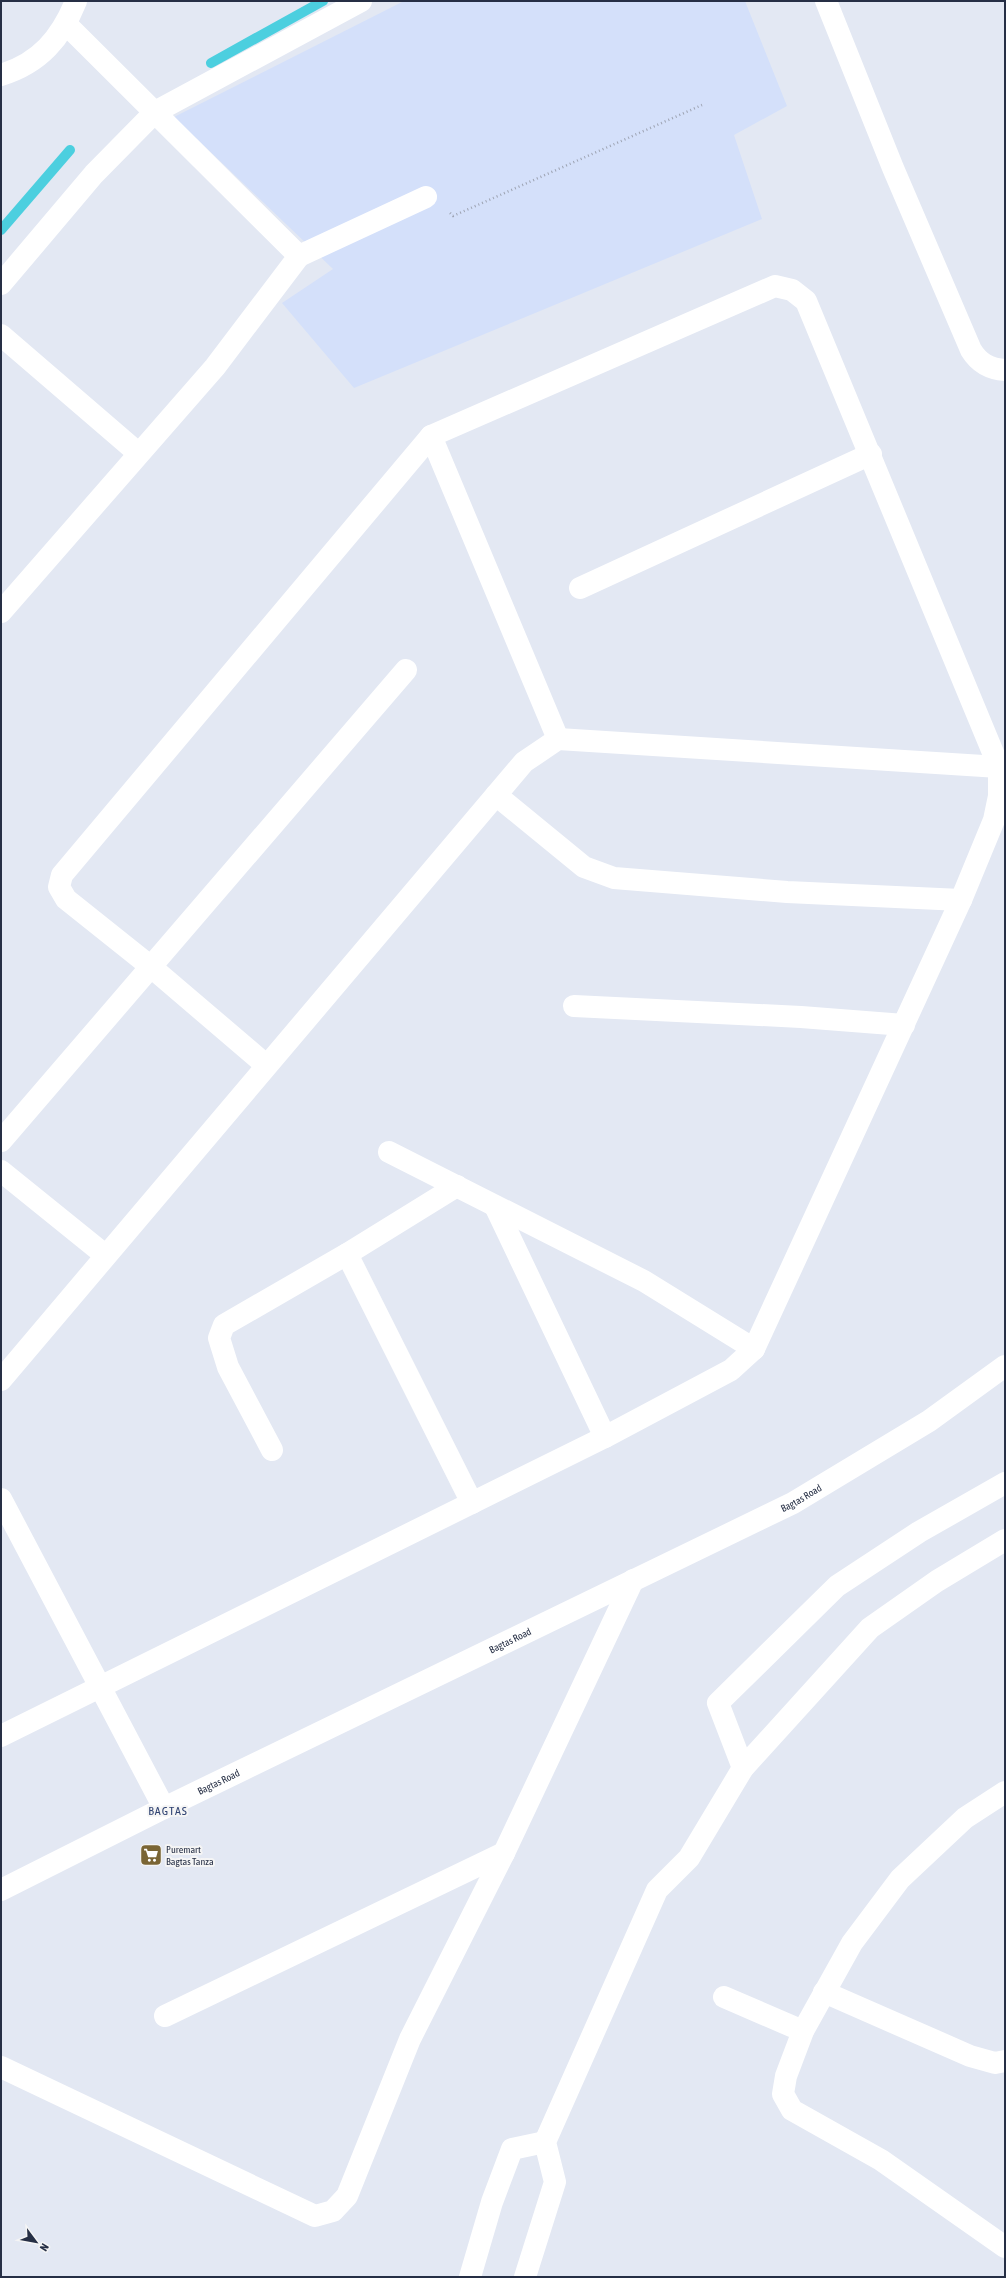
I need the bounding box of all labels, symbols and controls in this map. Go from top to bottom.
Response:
street label: Bagtas Road [779,1482,824,1514]
street label: Bagtas Road [487,1625,533,1655]
street label: Bagtas Road [196,1767,241,1796]
district label: BAGTAS [148,1804,188,1818]
supermarket icon: Puremart Bagtas Tanza [138,1842,164,1868]
place label: Puremart Bagtas Tanza [166,1844,214,1867]
north arrow [16,2222,56,2262]
text: N [38,2241,51,2253]

